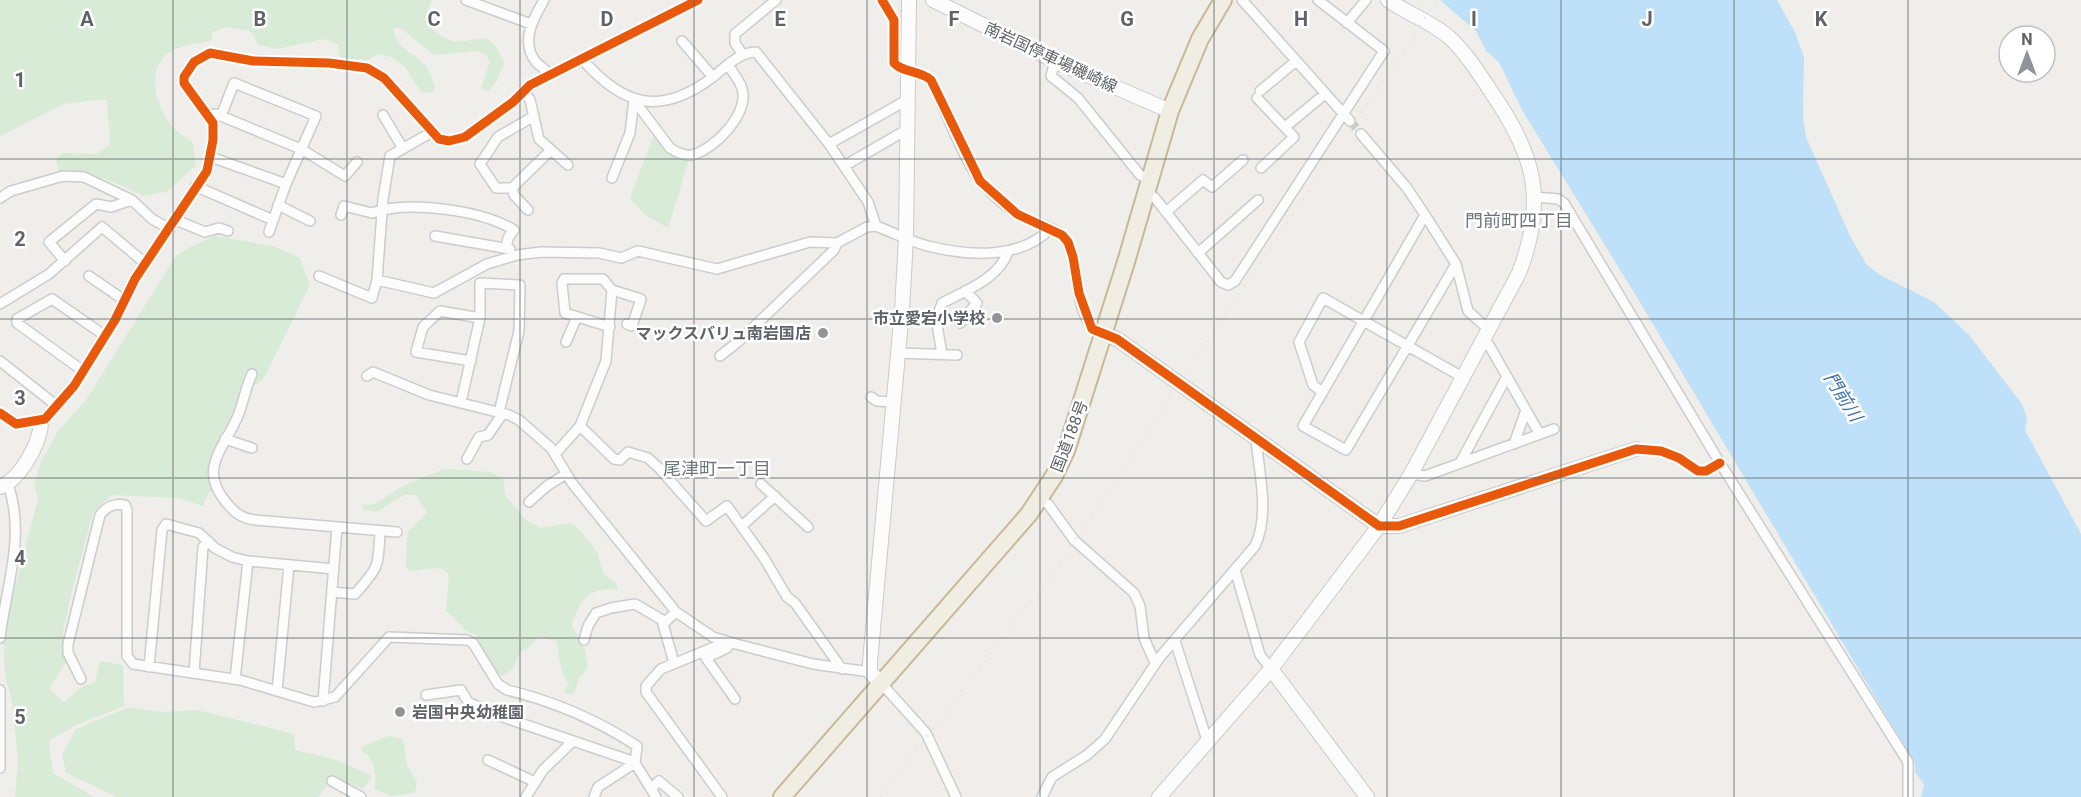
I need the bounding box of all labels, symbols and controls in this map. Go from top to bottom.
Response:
text: A [80,7,94,31]
text: B [254,7,266,31]
text: C [427,7,441,31]
text: D [601,7,614,31]
text: E [774,7,786,31]
text: F [949,7,960,31]
text: G [1120,7,1134,31]
text: H [1294,7,1308,31]
text: I [1471,7,1477,31]
text: J [1641,7,1653,31]
text: K [1815,7,1828,31]
street label: 南岩国停車場磯崎線 [982,18,1120,96]
north arrow [1997,24,2057,84]
text: N [2021,30,2033,49]
text: 1 [14,68,26,92]
district label: 門前町四丁目 [1465,210,1573,231]
text: 2 [14,227,26,251]
place label: 市立愛宕小学校 [873,309,985,328]
marker: 市立愛宕小学校 [990,311,1004,325]
place label: マックスバリュ南岩国店 [635,324,811,343]
marker: マックスバリュ南岩国店 [816,326,830,340]
water label: 門前川 [1820,368,1868,427]
text: 3 [14,386,26,410]
street label: 国道188号 [1047,398,1092,475]
district label: 尾津町一丁目 [663,458,771,479]
text: 4 [14,546,26,570]
place label: 岩国中央幼稚園 [412,703,524,722]
text: 5 [14,705,26,729]
marker: 岩国中央幼稚園 [393,705,407,719]

